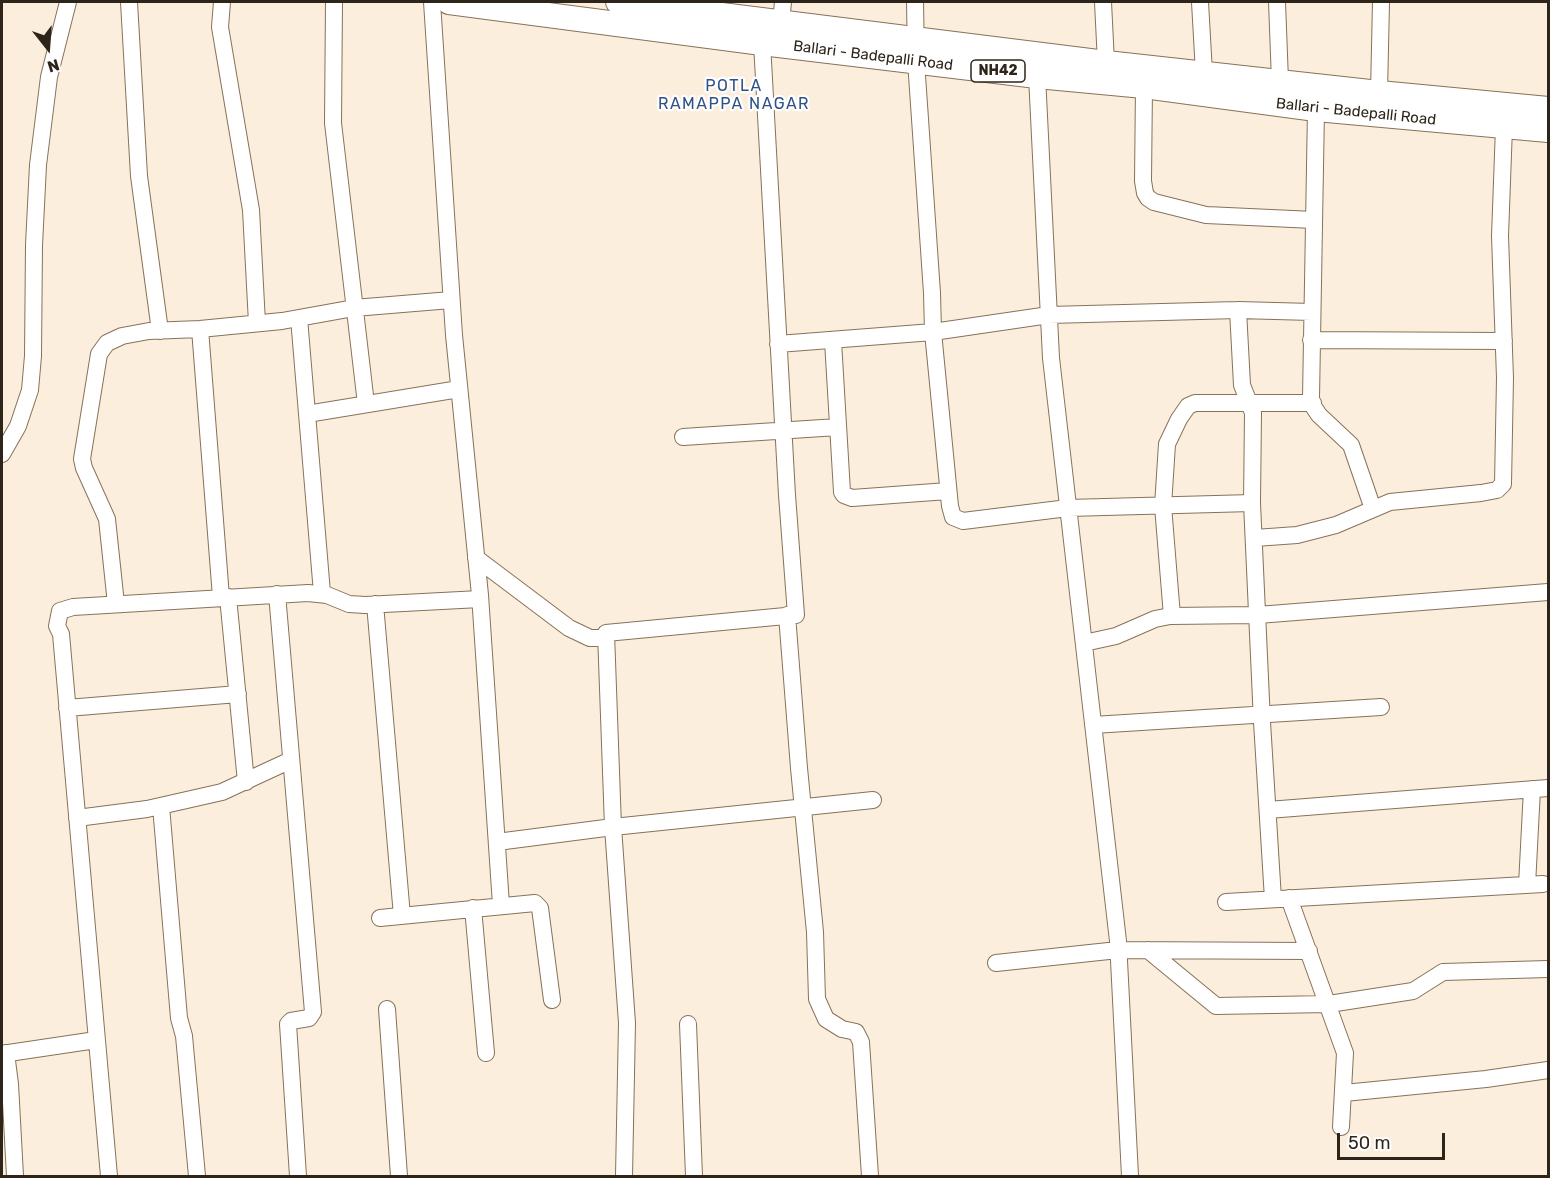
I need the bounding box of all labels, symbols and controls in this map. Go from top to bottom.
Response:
north arrow [18,18,78,78]
street label: Ballari - Badepalli Road [792,37,954,75]
text: N [45,55,62,76]
road number: NH42 [971,60,1025,82]
district label: POTLA RAMAPPA NAGAR [658,76,810,114]
street label: Ballari - Badepalli Road [1275,95,1437,129]
scale bar [1340,1121,1448,1159]
text: 50 m [1348,1132,1391,1154]

